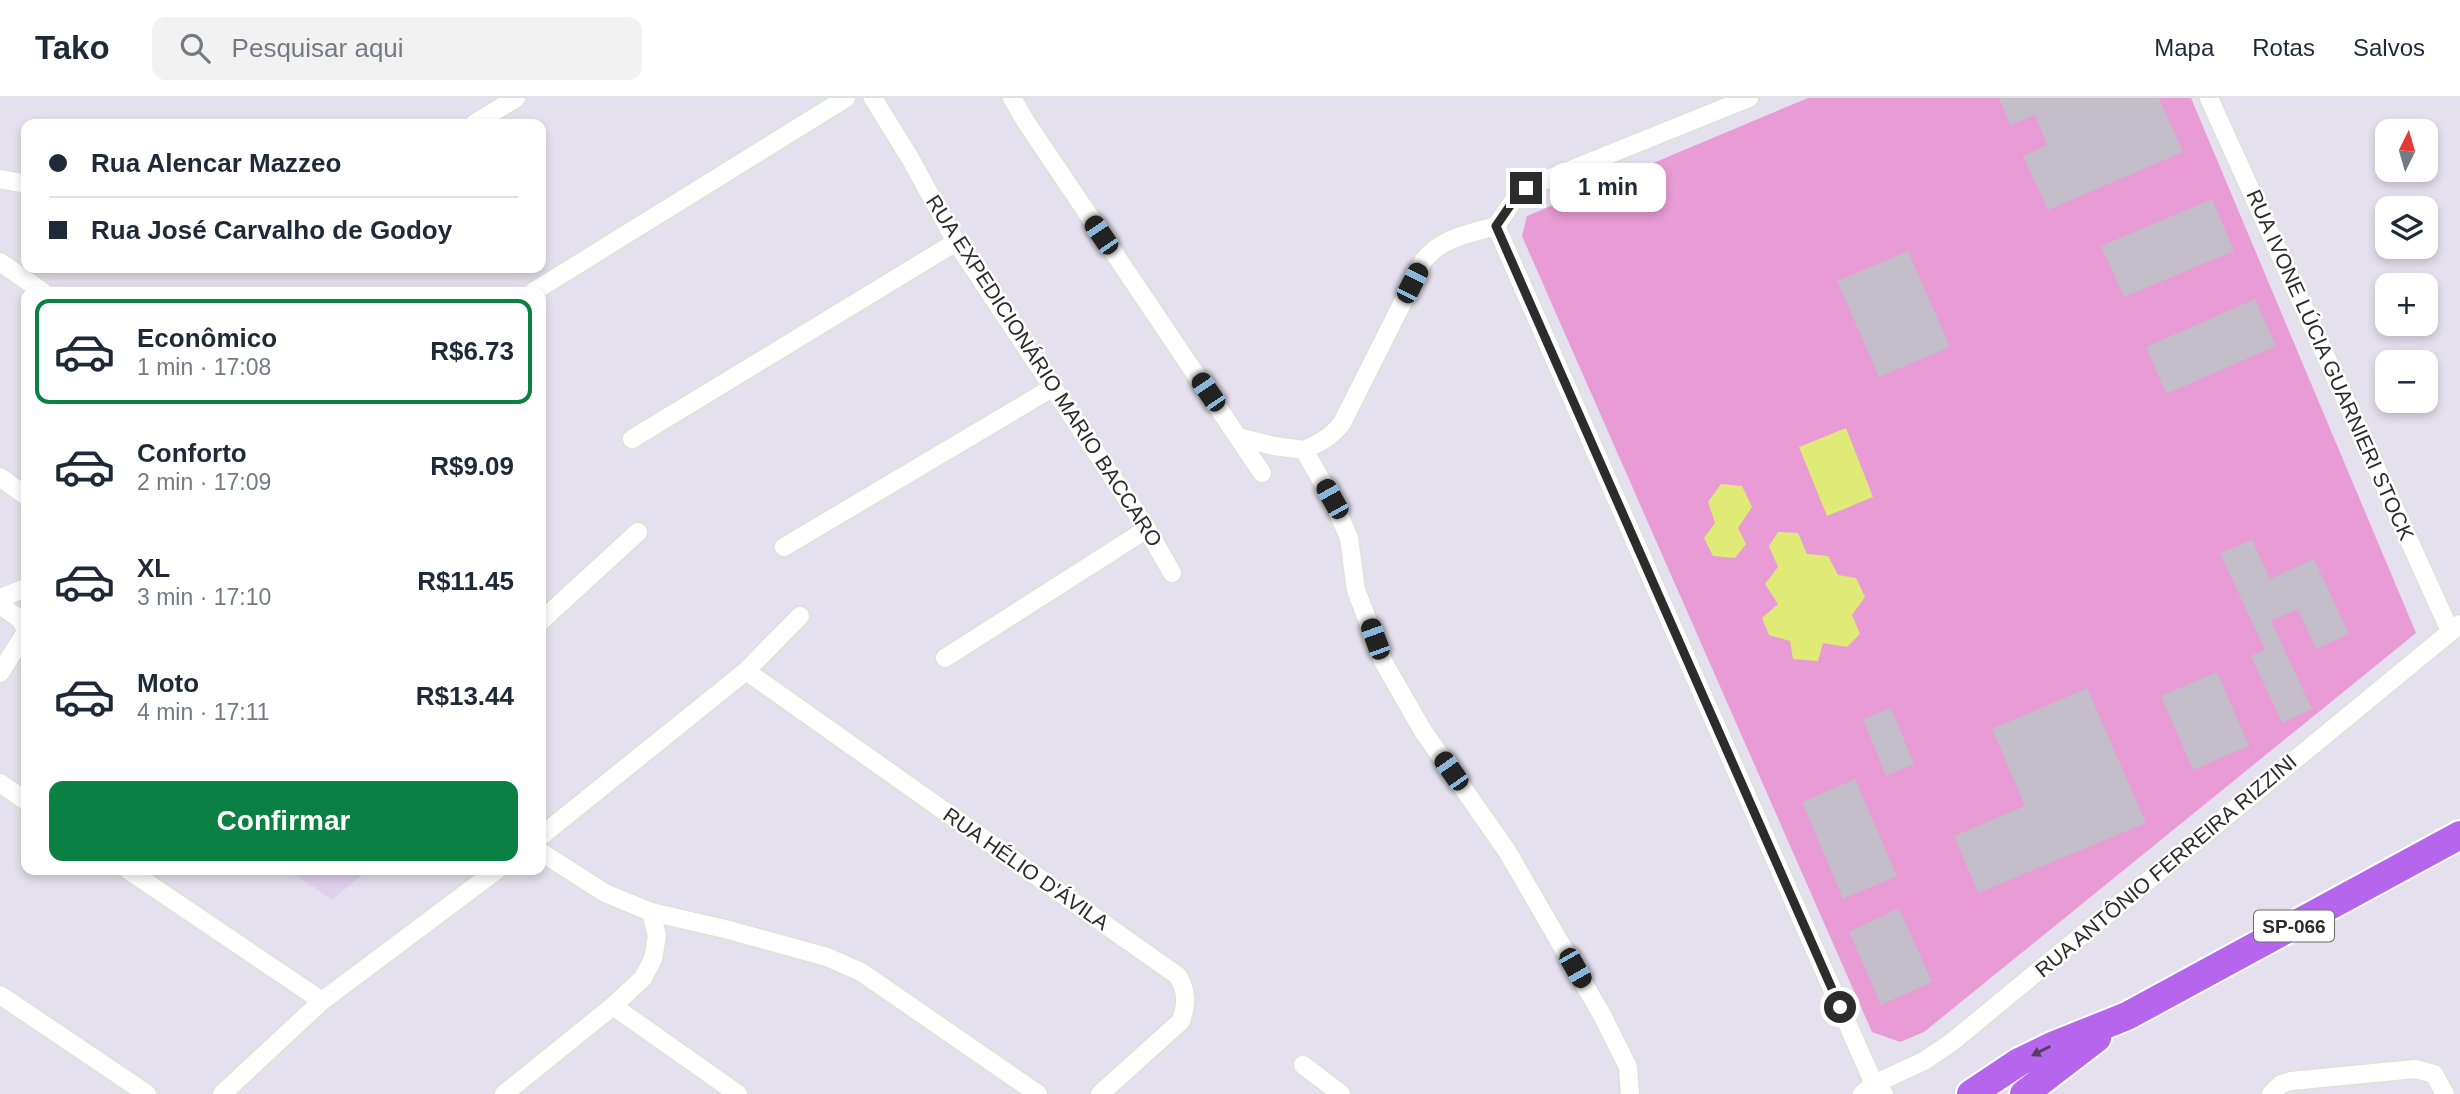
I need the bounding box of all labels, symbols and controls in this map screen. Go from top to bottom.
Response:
search box [152,17,642,80]
text: Tako [35,29,110,66]
icon: search [176,29,214,67]
text: Pesquisar aqui [232,33,404,63]
text: Mapa [2154,34,2214,61]
text: Rotas [2252,34,2315,61]
text: Salvos [2353,34,2425,61]
north arrow [2375,119,2438,182]
map controls [2375,119,2438,413]
text: Rua Alencar Mazzeo [91,148,341,178]
callout: 1 min [1550,164,1666,212]
route end [1510,172,1542,204]
text: 1 min [1578,174,1638,200]
street label: RUA IVONE LÚCIA GUARNIERI STOCK [2242,186,2418,544]
street label: RUA EXPEDICIONÁRIO MARIO BACCARO [922,191,1167,551]
button: layers [2375,196,2438,259]
car [1081,212,1122,258]
text: Rua José Carvalho de Godoy [91,215,452,245]
car [1394,260,1431,306]
button: + [2375,273,2438,336]
icon: car [53,320,116,383]
text: Econômico [137,323,277,353]
text: R$6.73 [430,336,514,366]
button: − [2375,350,2438,413]
text: 1 min · 17:08 [137,354,271,380]
car [1188,369,1229,415]
icon: car [53,435,116,498]
text: Conforto [137,438,247,468]
text: R$9.09 [430,451,514,481]
text: 2 min · 17:09 [137,469,271,495]
car [1313,476,1352,522]
icon: car [53,550,116,613]
text: XL [137,553,170,583]
text: R$11.45 [417,566,514,596]
text: 3 min · 17:10 [137,584,271,610]
car [1358,616,1393,662]
icon: car [53,665,116,728]
text: Moto [137,668,199,698]
text: R$13.44 [416,681,514,711]
text: 4 min · 17:11 [137,699,270,725]
car [1431,748,1472,794]
street label: RUA ANTÔNIO FERREIRA RIZZINI [2030,750,2301,982]
button: Confirmar [49,781,518,861]
street label: RUA HÉLIO D'ÁVILA [939,803,1113,934]
road number: SP-066 [2254,911,2334,942]
car [1556,945,1595,991]
route start [1824,991,1856,1023]
one-way arrow [2031,1044,2051,1056]

